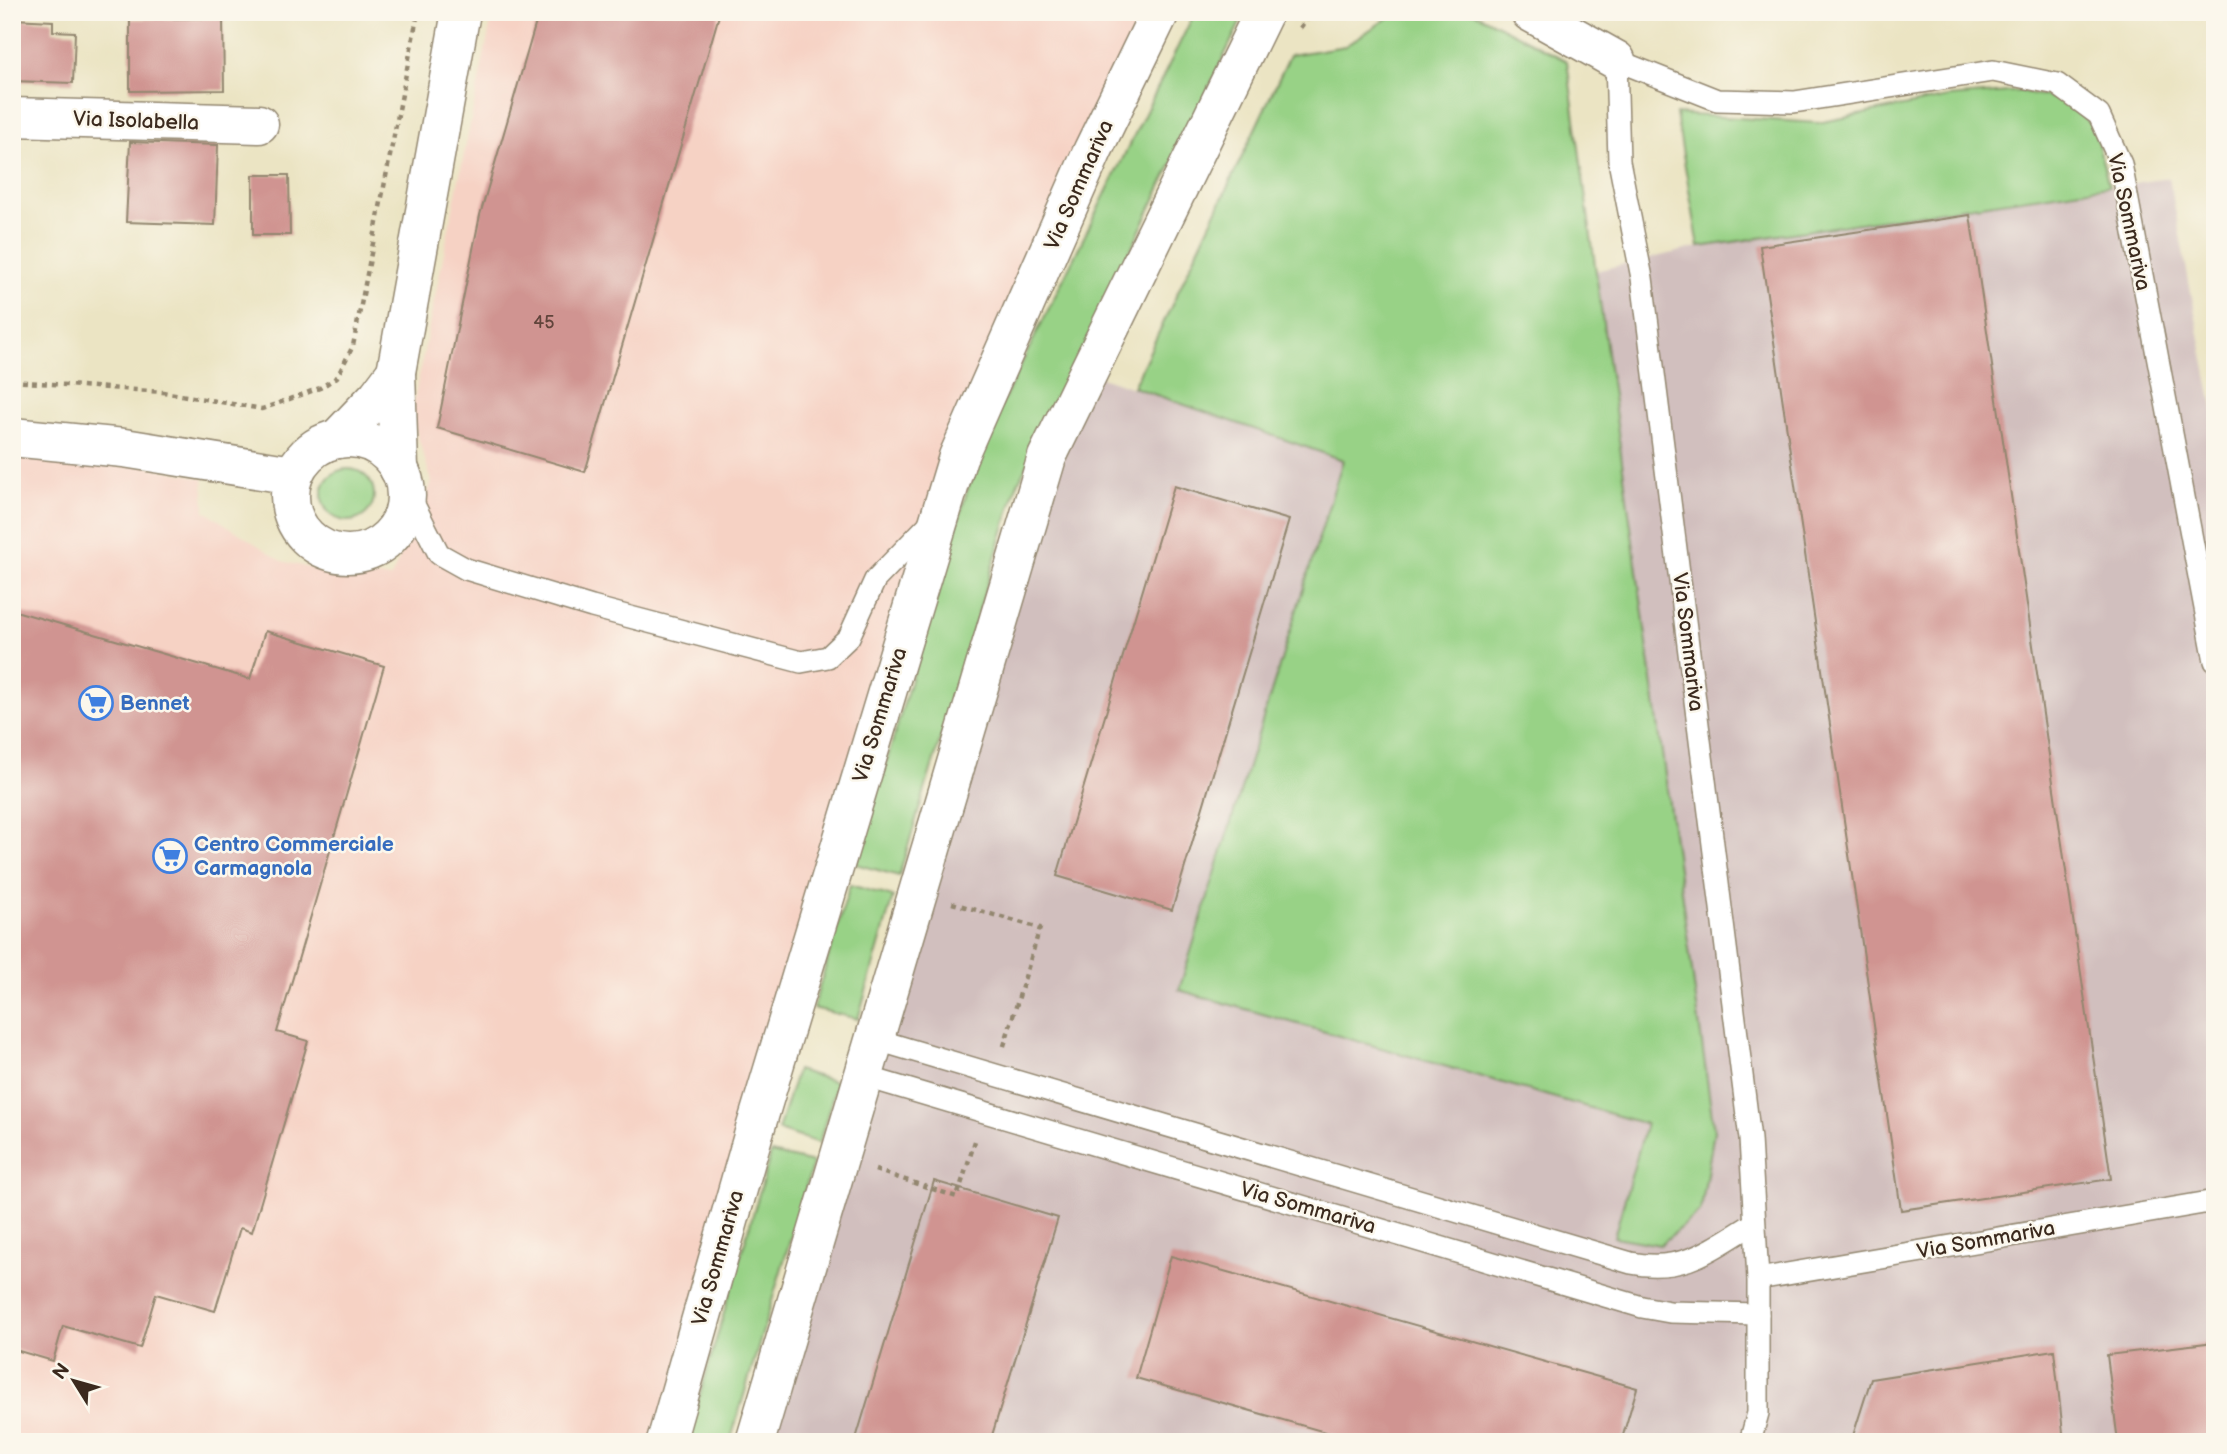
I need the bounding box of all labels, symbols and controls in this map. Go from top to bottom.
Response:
street label: Via Isolabella [73,106,199,136]
street label: Via Sommariva [1039,116,1119,254]
street label: Via Sommariva [2102,151,2156,293]
house number: 45 [533,312,555,333]
street label: Via Sommariva [1667,571,1709,713]
street label: Via Sommariva [848,645,912,785]
supermarket icon: Bennet [77,684,115,722]
place label: Bennet [120,691,189,716]
place label: Centro Commerciale Carmagnola [194,832,394,881]
supermarket icon: Centro Commerciale Carmagnola [151,837,189,875]
street label: Via Sommariva [1237,1177,1379,1239]
street label: Via Sommariva [687,1187,749,1329]
street label: Via Sommariva [1915,1216,2057,1264]
north arrow [38,1346,108,1416]
text: N [48,1359,75,1384]

